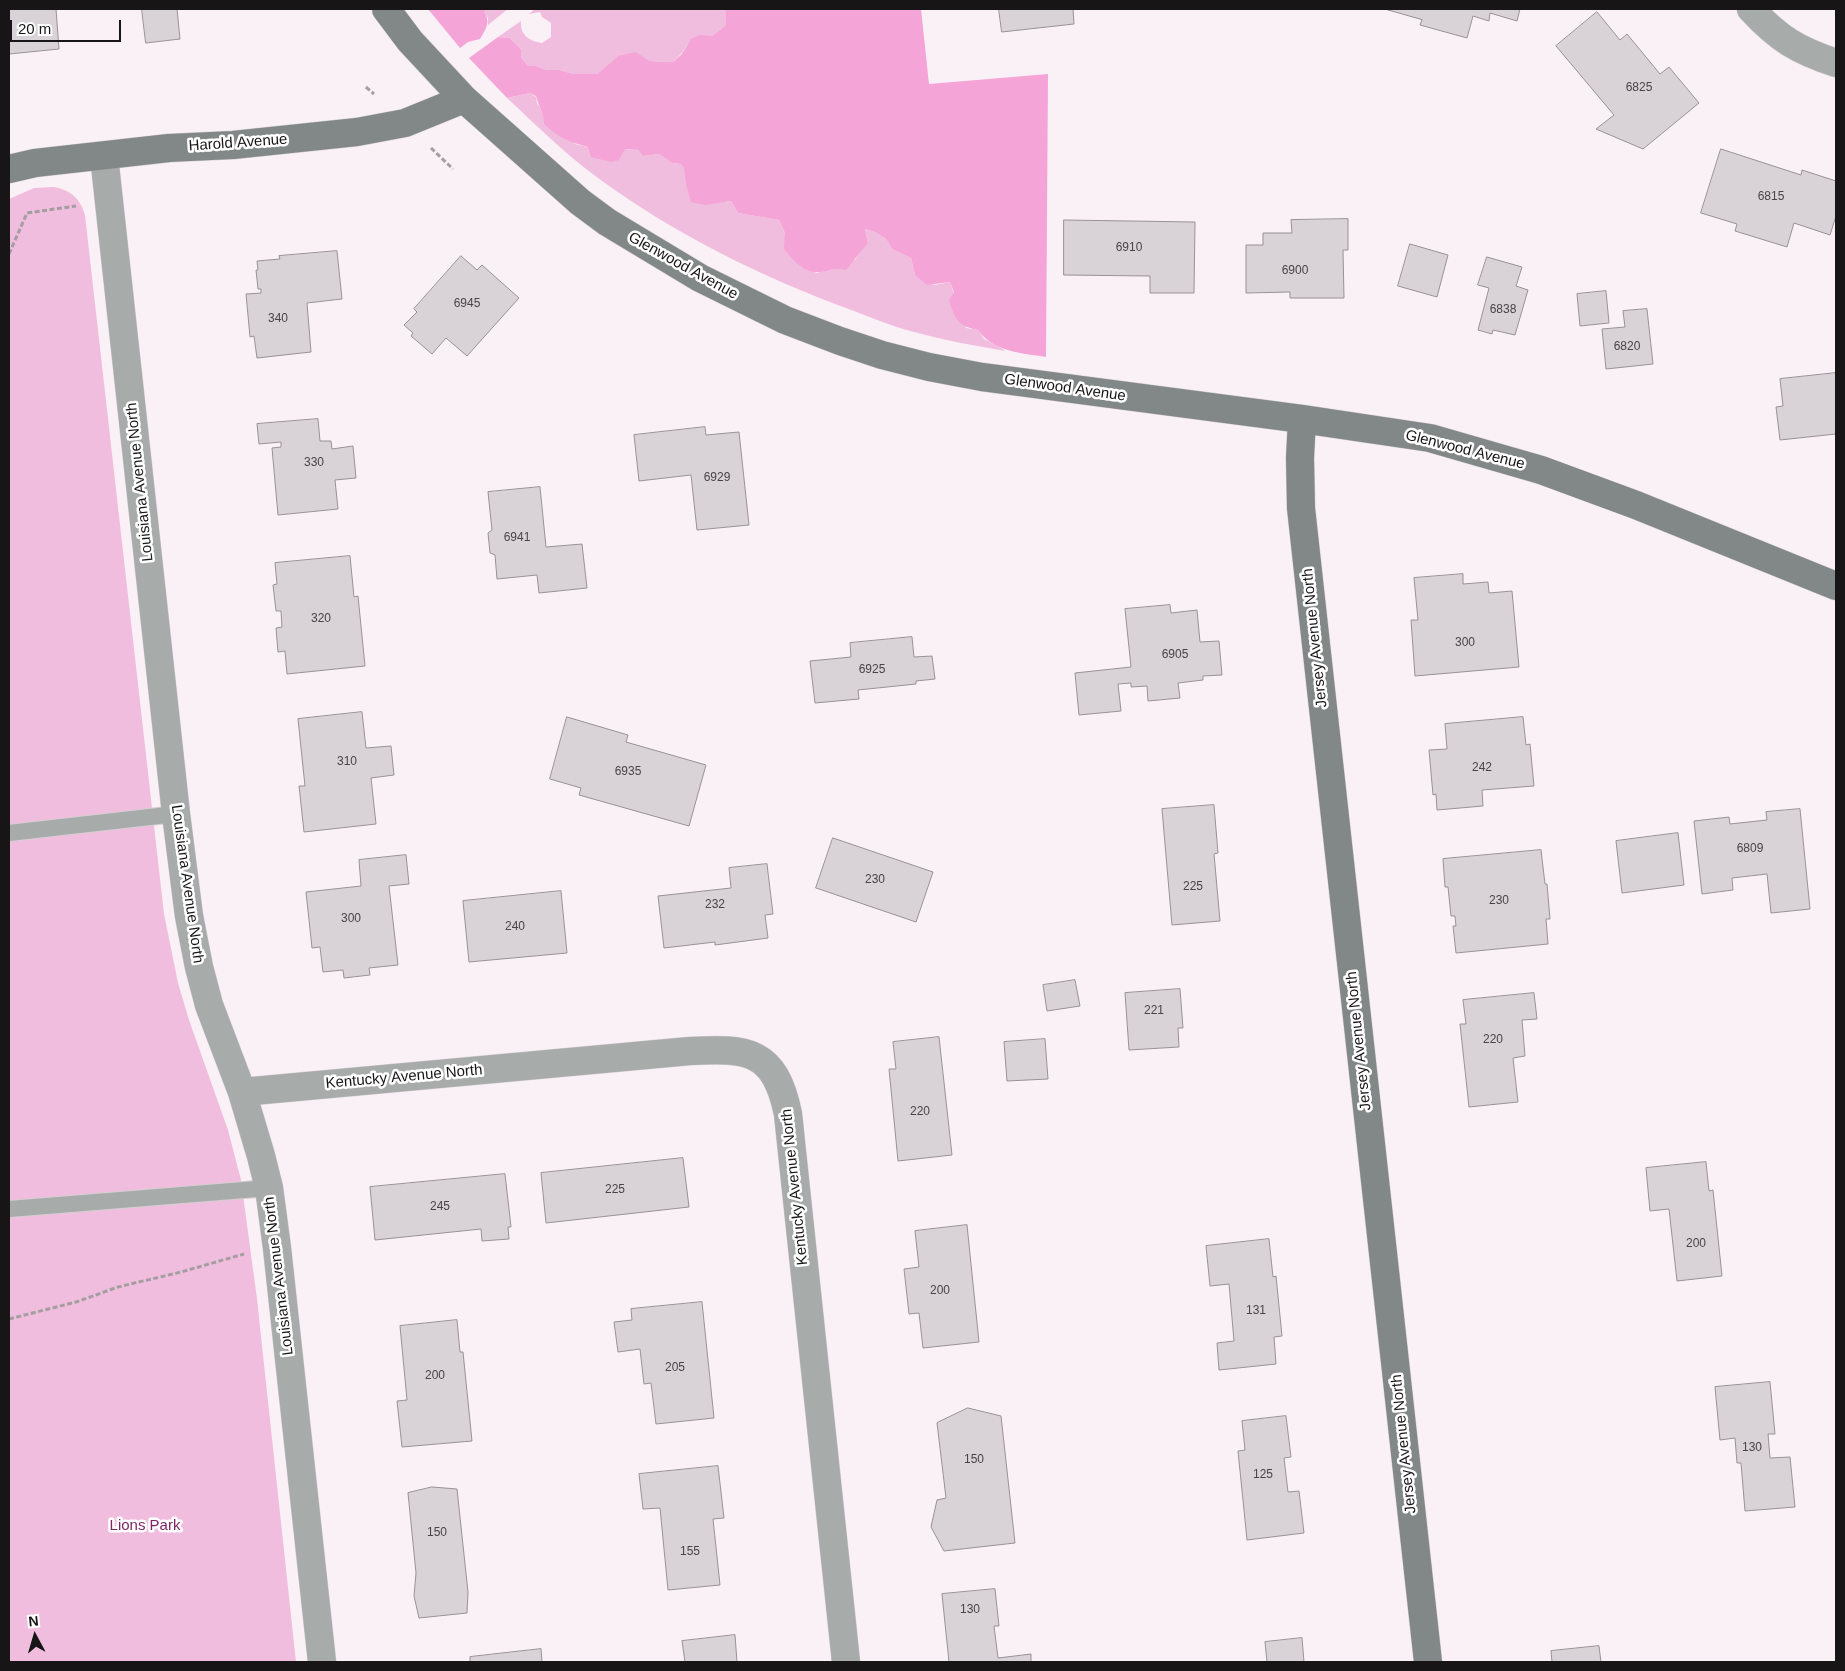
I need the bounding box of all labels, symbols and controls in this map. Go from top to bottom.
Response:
scale bar [12,10,124,42]
text: 20 m [18,20,51,37]
house number: 6825 [1626,81,1652,95]
street label: Harold Avenue [188,131,288,155]
house number: 6815 [1758,190,1784,204]
street label: Glenwood Avenue [625,228,741,304]
house number: 6910 [1116,241,1142,255]
house number: 6900 [1282,264,1308,278]
house number: 6945 [454,297,480,311]
house number: 6838 [1490,303,1516,317]
house number: 340 [268,312,288,326]
house number: 6820 [1614,340,1640,354]
street label: Glenwood Avenue [1003,371,1127,405]
street label: Louisiana Avenue North [123,402,157,562]
street label: Glenwood Avenue [1403,426,1527,474]
house number: 330 [304,456,324,470]
house number: 6929 [704,471,730,485]
house number: 6941 [504,531,530,545]
street label: Jersey Avenue North [1299,568,1331,708]
house number: 320 [311,612,331,626]
house number: 300 [1455,636,1475,650]
house number: 6905 [1162,648,1188,662]
house number: 6925 [859,663,885,677]
house number: 310 [337,755,357,769]
house number: 242 [1472,761,1492,775]
house number: 6935 [615,765,641,779]
street label: Louisiana Avenue North [167,804,207,964]
house number: 6809 [1737,842,1763,856]
house number: 230 [865,873,885,887]
house number: 225 [1183,880,1203,894]
house number: 230 [1489,894,1509,908]
house number: 232 [705,898,725,912]
house number: 300 [341,912,361,926]
house number: 240 [505,920,525,934]
street label: Jersey Avenue North [1343,971,1375,1111]
house number: 221 [1144,1004,1164,1018]
house number: 220 [1483,1033,1503,1047]
street label: Kentucky Avenue North [325,1061,483,1093]
house number: 220 [910,1105,930,1119]
street label: Kentucky Avenue North [778,1108,812,1266]
house number: 225 [605,1183,625,1197]
street label: Louisiana Avenue North [260,1196,298,1356]
house number: 245 [430,1200,450,1214]
house number: 200 [1686,1237,1706,1251]
house number: 200 [930,1284,950,1298]
house number: 131 [1246,1304,1266,1318]
house number: 205 [665,1361,685,1375]
house number: 200 [425,1369,445,1383]
street label: Jersey Avenue North [1388,1374,1420,1514]
house number: 130 [1742,1441,1762,1455]
house number: 150 [964,1453,984,1467]
house number: 125 [1253,1468,1273,1482]
park label: Lions Park [110,1517,180,1535]
house number: 150 [427,1526,447,1540]
house number: 155 [680,1545,700,1559]
house number: 130 [960,1603,980,1617]
north arrow [10,1611,60,1661]
text: N [28,1613,39,1630]

